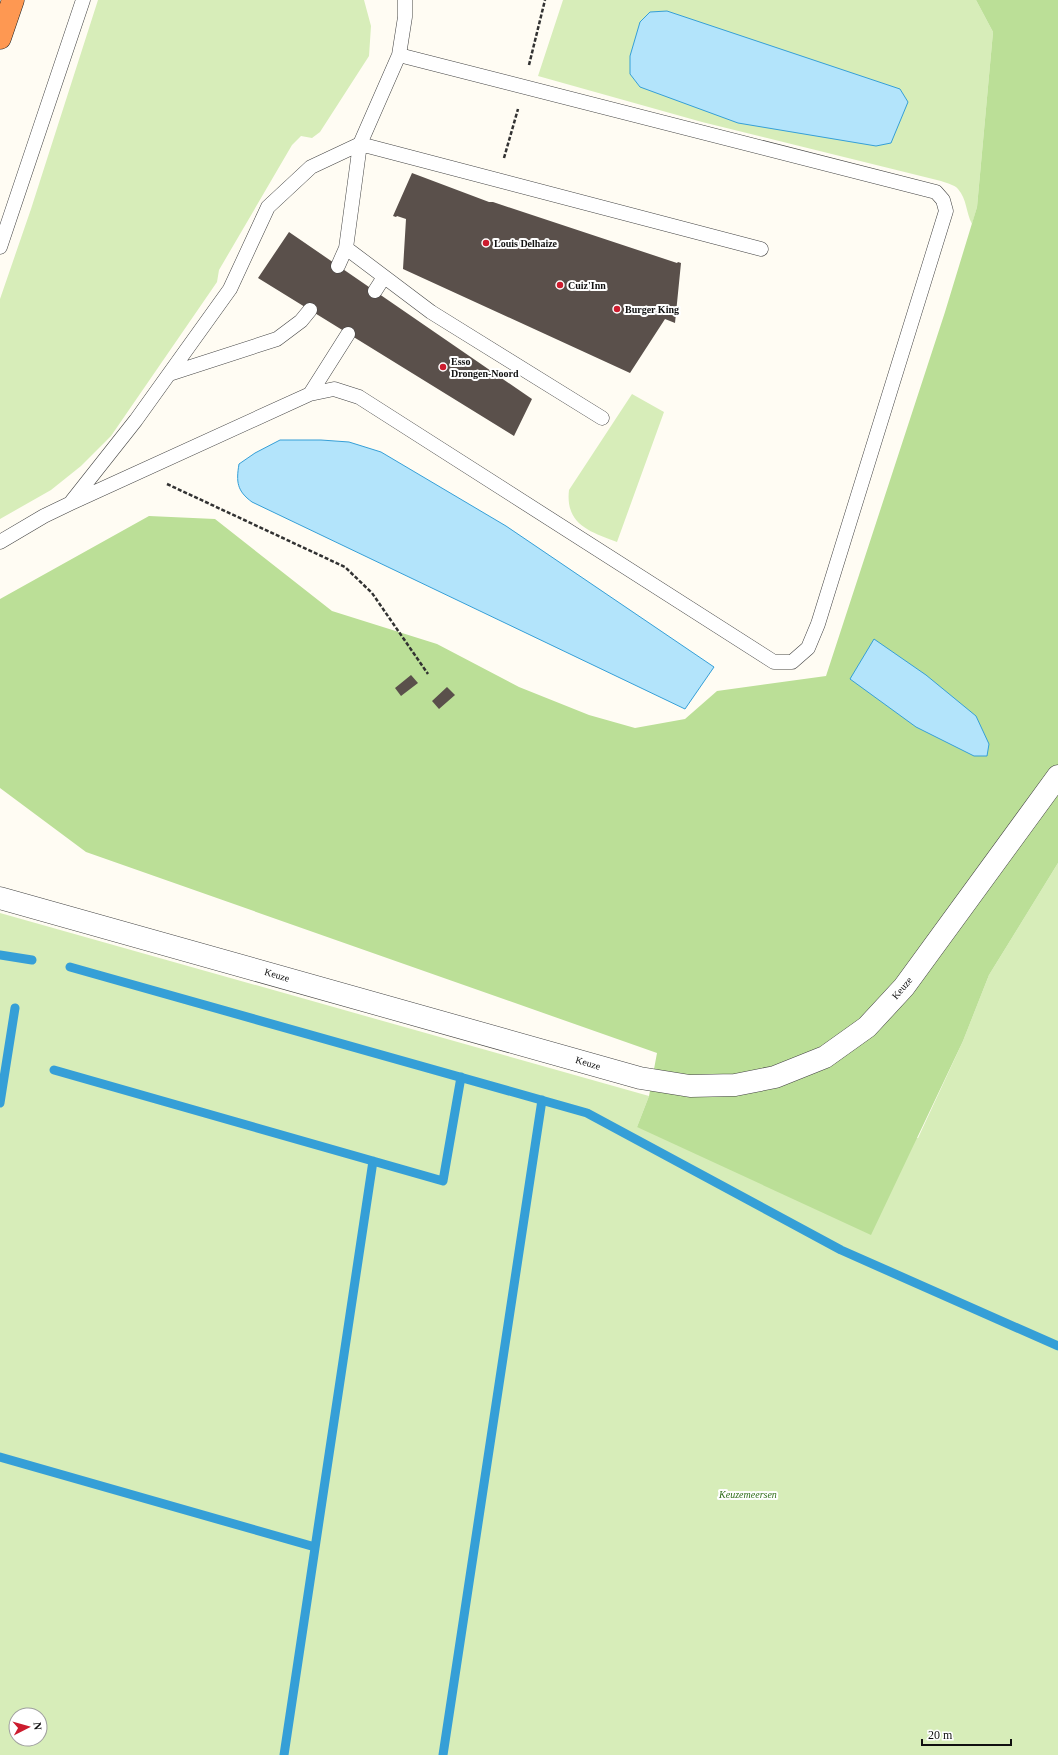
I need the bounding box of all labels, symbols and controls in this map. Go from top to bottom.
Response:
marker: Louis Delhaize [481,238,491,248]
place label: Louis Delhaize [494,238,558,249]
marker: Cuiz'Inn [555,280,565,290]
place label: Cuiz'Inn [568,280,606,291]
marker: Burger King [612,304,622,314]
place label: Burger King [625,304,679,315]
place label: Esso Drongen-Noord [451,356,519,379]
marker: Esso Drongen-Noord [438,362,448,372]
street label: Keuze [263,966,291,984]
street label: Keuze [890,974,915,1001]
street label: Keuze [574,1054,602,1072]
park label: Keuzemeersen [718,1489,777,1500]
north arrow [8,1707,48,1747]
text: N [32,1721,44,1731]
scale bar [922,1721,1011,1747]
text: 20 m [928,1728,953,1742]

